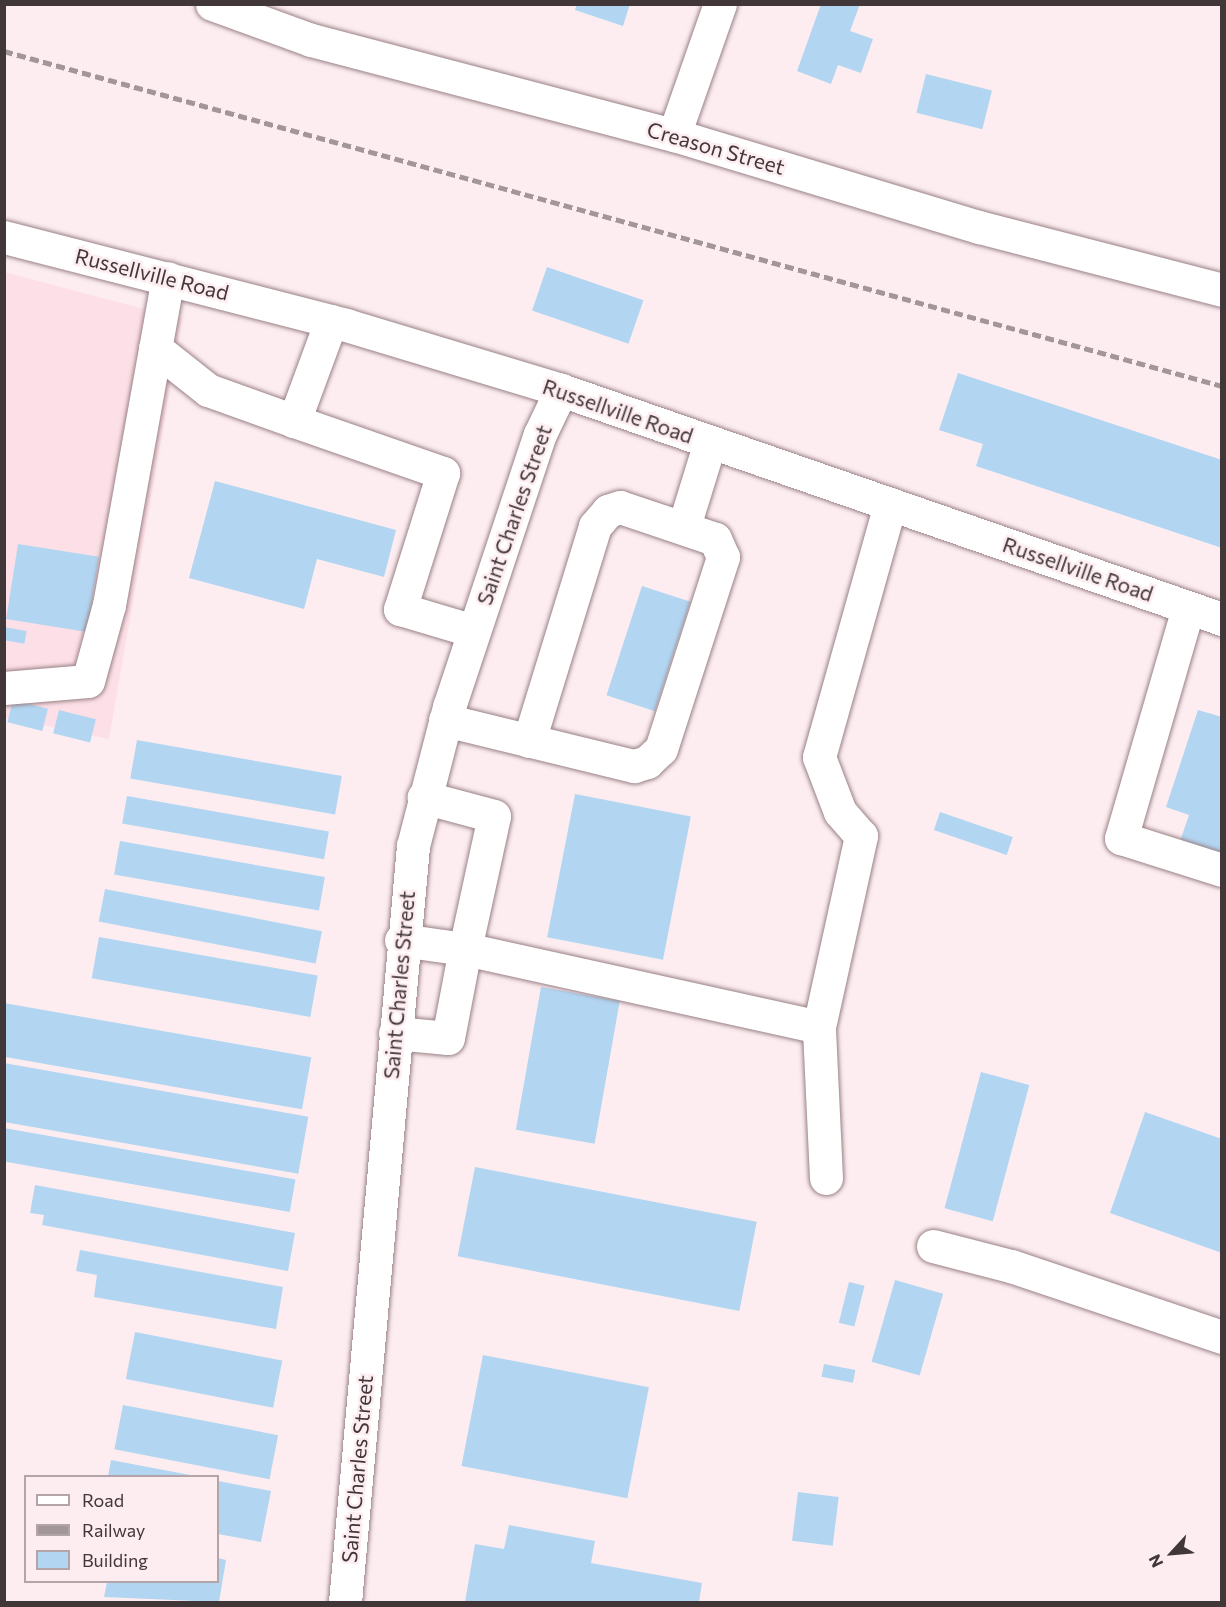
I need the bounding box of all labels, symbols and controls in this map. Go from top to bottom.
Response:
street label: Creason Street [644,116,788,180]
street label: Russellville Road [73,243,231,305]
street label: Russellville Road [539,373,697,449]
street label: Saint Charles Street [471,422,557,608]
street label: Russellville Road [999,531,1157,607]
street label: Saint Charles Street [378,890,420,1080]
street label: Saint Charles Street [336,1374,378,1564]
legend [24,1475,219,1583]
text: Road [82,1489,124,1511]
text: Railway [82,1519,145,1541]
north arrow [1142,1523,1202,1583]
text: Building [82,1549,148,1571]
text: N [1144,1552,1167,1571]

